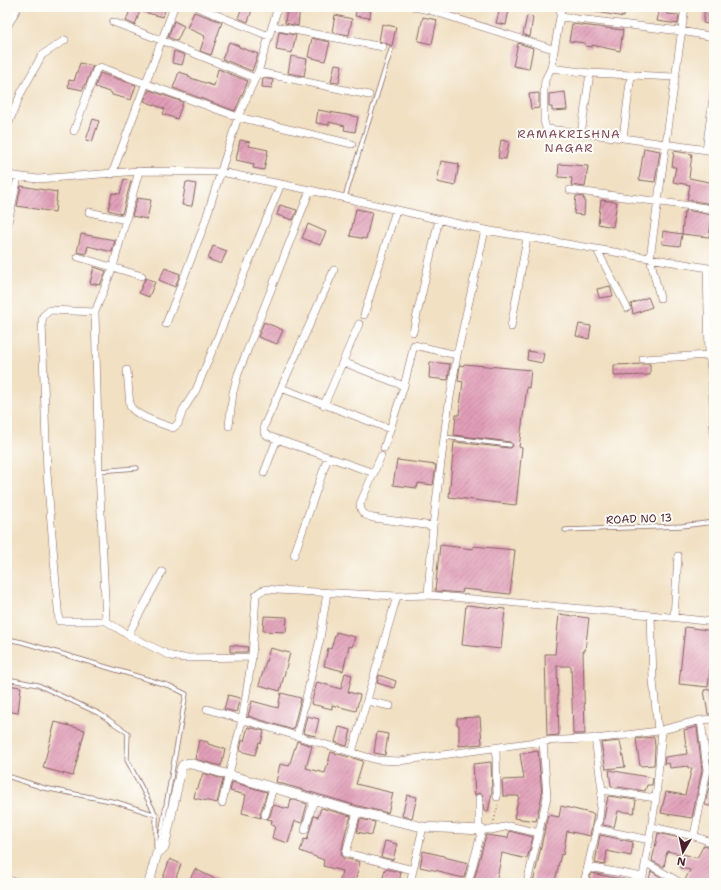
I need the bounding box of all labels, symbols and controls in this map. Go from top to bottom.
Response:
district label: RAMAKRISHNA NAGAR [517,126,621,156]
street label: ROAD NO 13 [606,510,672,528]
north arrow [663,832,703,872]
text: N [676,853,687,869]

